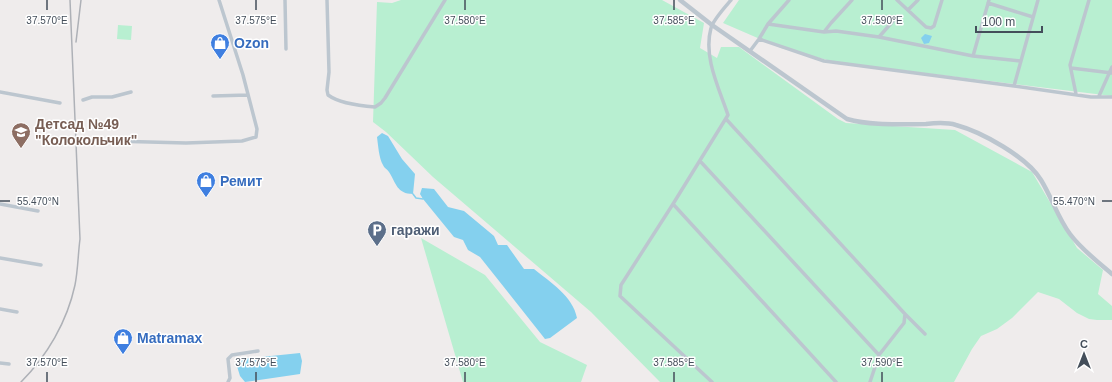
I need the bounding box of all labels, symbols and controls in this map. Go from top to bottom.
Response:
scale bar [976,8,1042,34]
text: 37.570°E [26,15,68,26]
text: 37.575°E [235,15,277,26]
text: 37.580°E [444,15,486,26]
text: 37.585°E [653,15,695,26]
text: 37.590°E [861,15,903,26]
text: 100 m [982,15,1015,29]
shop icon: Ozon [209,32,231,60]
place label: Ozon [234,35,269,51]
place label: Детсад №49 "Колокольчик" [35,116,137,148]
school or university icon: Детсад №49 "Колокольчик" [10,121,32,149]
shop icon: Ремит [195,170,217,198]
place label: Ремит [220,173,263,189]
text: 55.470°N [17,196,59,207]
text: 55.470°N [1053,196,1095,207]
parking icon: гаражи [366,219,388,247]
place label: гаражи [391,222,440,238]
shop icon: Matramax [112,327,134,355]
place label: Matramax [137,330,203,346]
north arrow [1064,334,1104,374]
text: С [1080,338,1088,350]
text: 37.570°E [26,357,68,368]
text: 37.575°E [235,357,277,368]
text: 37.580°E [444,357,486,368]
text: 37.585°E [653,357,695,368]
text: 37.590°E [861,357,903,368]

